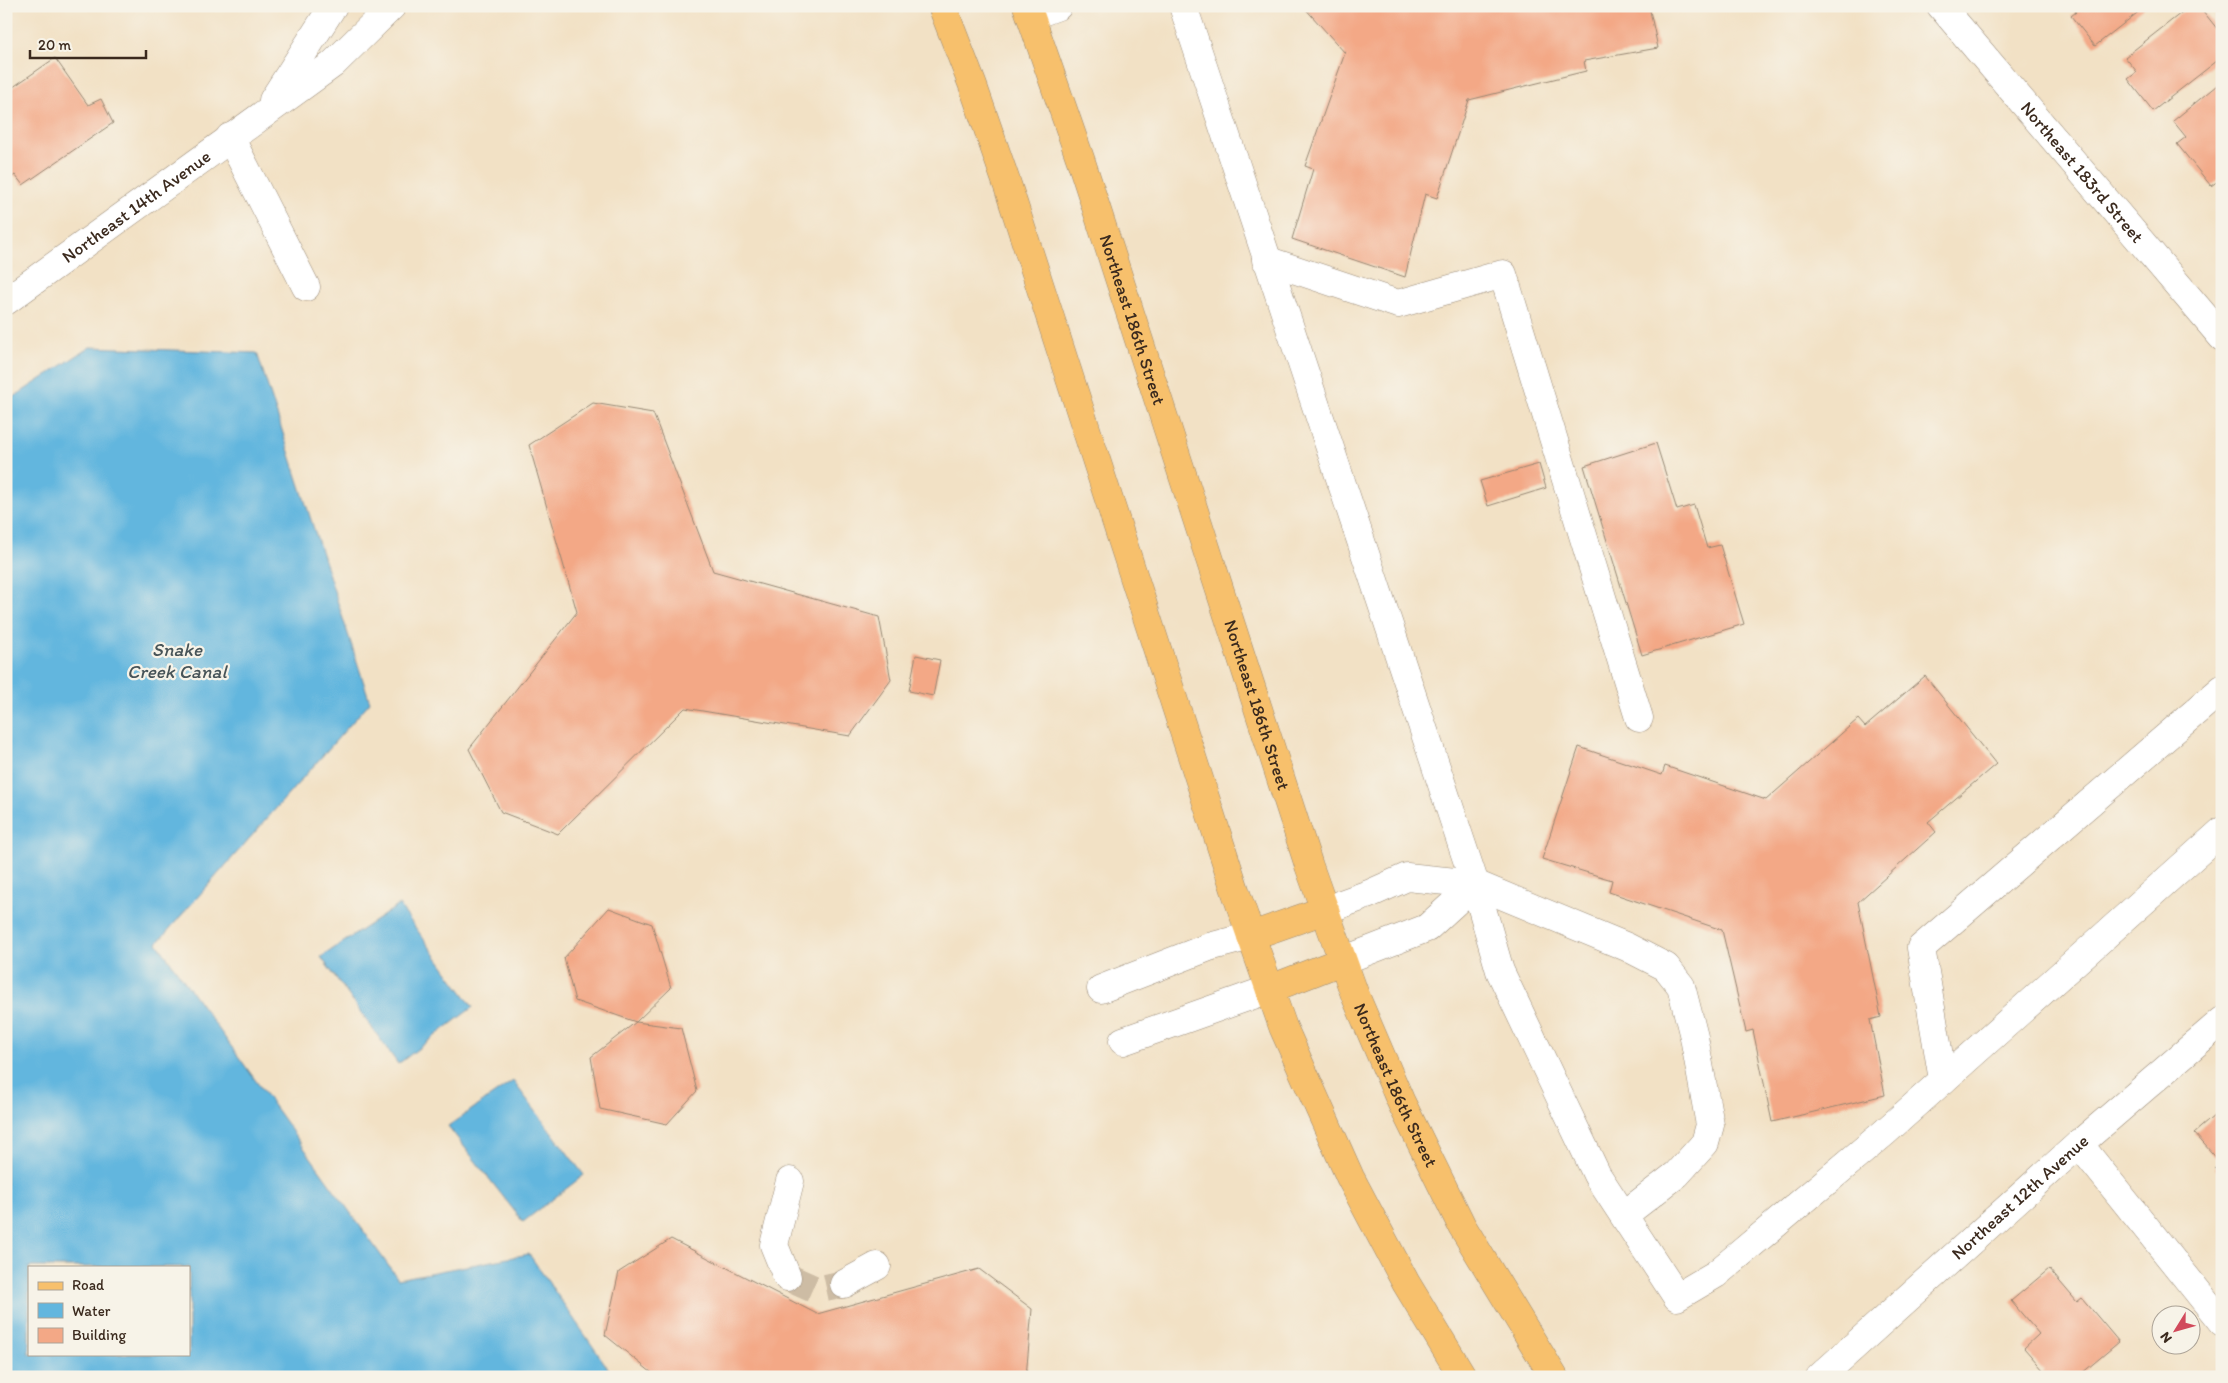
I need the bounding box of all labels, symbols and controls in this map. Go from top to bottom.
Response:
scale bar [30,28,146,60]
text: 20 m [38,36,72,54]
street label: Northeast 183rd Street [2016,97,2148,248]
street label: Northeast 14th Avenue [58,145,215,268]
street label: Northeast 186th Street [1095,232,1170,408]
street label: Northeast 186th Street [1219,617,1295,793]
water label: Snake Creek Canal [127,638,229,683]
street label: Northeast 186th Street [1349,1000,1442,1171]
street label: Northeast 12th Avenue [1947,1130,2093,1265]
legend [28,1266,190,1356]
text: Road [72,1276,105,1294]
text: Water [72,1302,111,1320]
north arrow [2150,1306,2200,1356]
text: Building [72,1326,126,1344]
text: N [2156,1329,2176,1346]

